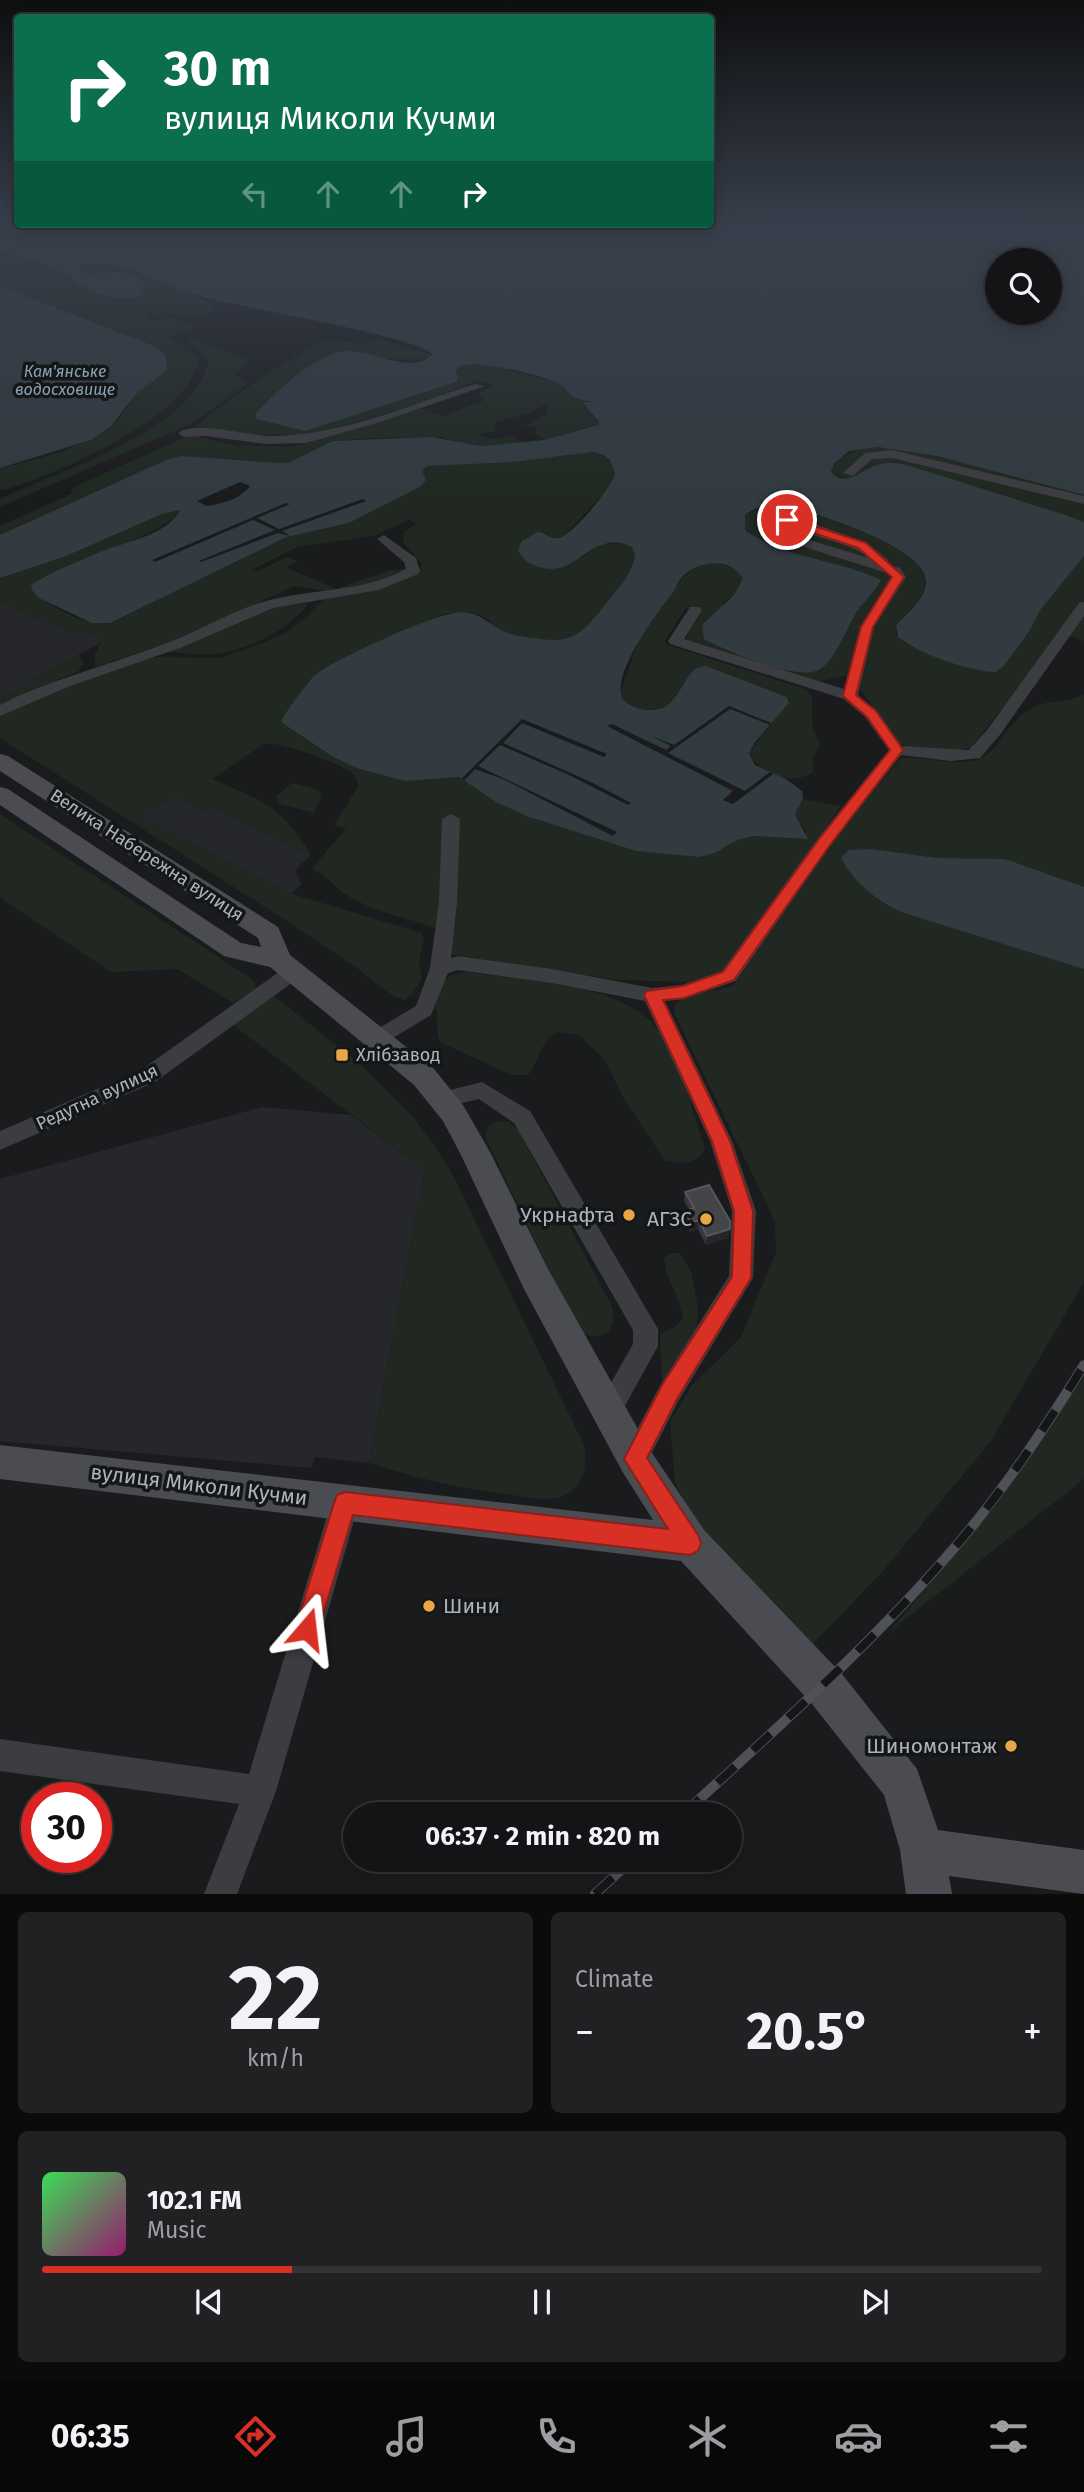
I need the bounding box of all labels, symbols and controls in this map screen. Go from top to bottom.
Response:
text: 30 m [164,39,271,98]
icon: right [49,42,140,133]
text: вулиця Миколи Кучми [164,99,497,137]
icon: left [236,175,274,213]
icon: ahead [309,175,347,213]
icon: ahead [382,175,420,213]
icon: right [455,175,493,213]
map controls [985,248,1062,325]
button: search [985,248,1062,325]
water label: Кам'янське водосховище [15,362,115,399]
pin [757,490,817,550]
icon: arrive [768,501,806,539]
street label: Велика Набережна вулиця [46,784,248,926]
place label: Хлібзавод [356,1044,440,1066]
marker: Хлібзавод [334,1047,350,1063]
street label: Редутна вулиця [33,1059,161,1135]
place label: Укрнафта [520,1202,615,1228]
place label: АГЗС [647,1206,692,1232]
marker: Укрнафта [621,1207,637,1223]
marker: АГЗС [698,1211,714,1227]
street label: вулиця Миколи Кучми [89,1459,309,1511]
position arrow [270,1592,344,1666]
place label: Шини [443,1593,500,1619]
marker: Шини [421,1598,437,1614]
place label: Шиномонтаж [866,1733,997,1759]
marker: Шиномонтаж [1003,1738,1019,1754]
speed limit sign: 30 [21,1782,112,1873]
text: 06:37 · 2 min · 820 m [425,1821,660,1852]
text: 22 [228,1944,323,2053]
text: Climate [575,1965,654,1993]
text: 20.5° [746,2000,871,2063]
text: − [575,2009,594,2055]
text: + [1023,2009,1042,2055]
text: km/h [247,2044,304,2072]
text: 102.1 FM [147,2185,242,2216]
text: Music [147,2216,207,2244]
icon: previous [190,2283,228,2321]
icon: pause [523,2283,561,2321]
icon: next [856,2283,894,2321]
icon: directions [231,2412,280,2461]
icon: music [382,2412,431,2461]
icon: phone [532,2412,581,2461]
icon: climate [683,2412,732,2461]
icon: car [834,2412,883,2461]
icon: filters [984,2412,1033,2461]
text: 06:35 [51,2417,130,2455]

